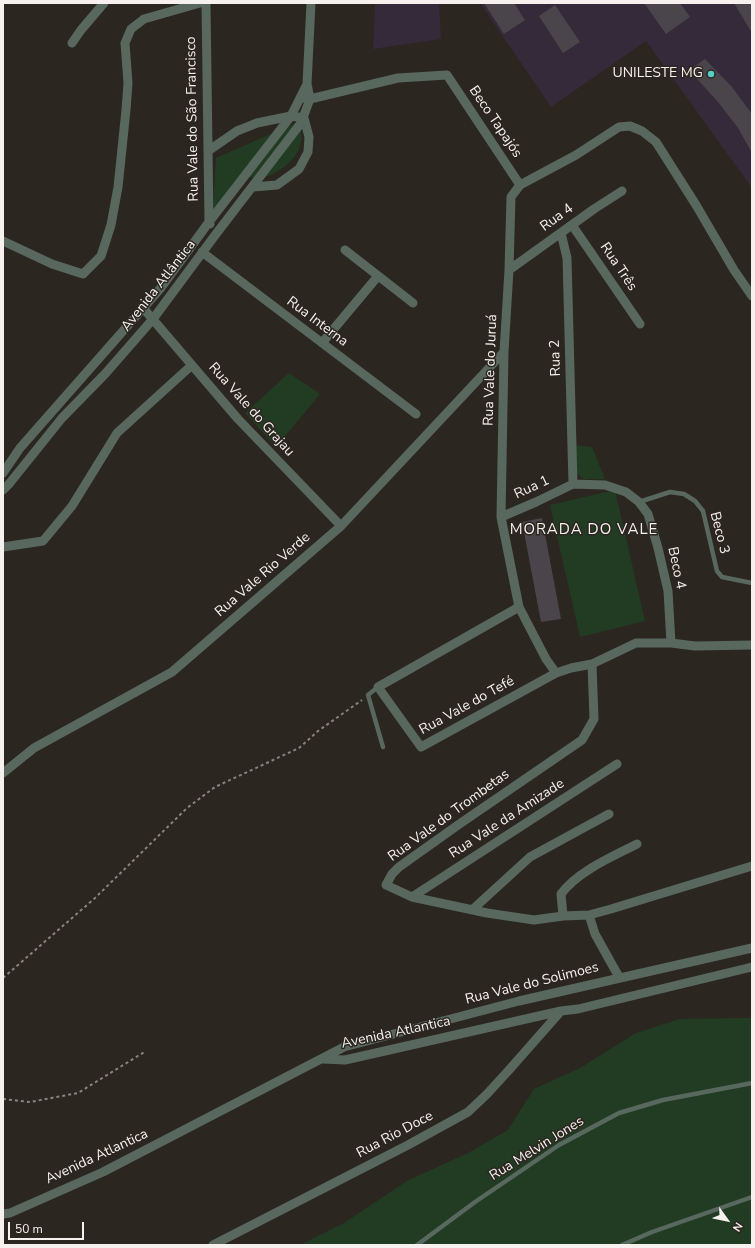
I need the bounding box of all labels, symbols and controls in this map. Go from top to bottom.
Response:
street label: Rua Vale do São Francisco [183,36,203,202]
place label: UNILESTE MG [613,66,703,82]
marker: UNILESTE MG [706,69,716,79]
street label: Beco Tapajós [465,83,525,161]
street label: Rua 4 [537,200,577,236]
street label: Avenida Atlântica [118,237,200,335]
street label: Rua Três [596,240,640,294]
street label: Rua Interna [283,293,351,351]
street label: Rua Vale do Juruá [481,314,501,426]
street label: Rua 2 [547,339,565,377]
street label: Rua Vale do Grajau [205,360,297,460]
street label: Rua 1 [512,473,552,503]
street label: Beco 3 [706,510,732,556]
district label: MORADA DO VALE [510,521,658,539]
street label: Rua Vale Rio Verde [212,529,314,621]
street label: Beco 4 [663,545,689,591]
street label: Rua Vale do Tefé [417,673,517,739]
street label: Rua Vale do Trombetas [385,766,513,866]
street label: Rua Vale da Amizade [446,776,568,862]
street label: Rua Vale do Solimoes [464,959,600,1009]
street label: Avenida Atlantica [340,1013,452,1053]
street label: Rua Rio Doce [354,1108,436,1162]
street label: Rua Melvin Jones [487,1113,587,1185]
street label: Avenida Atlantica [43,1126,151,1188]
north arrow [707,1200,747,1240]
scale bar [10,1214,86,1240]
text: N [729,1219,746,1234]
text: 50 m [15,1221,43,1237]

